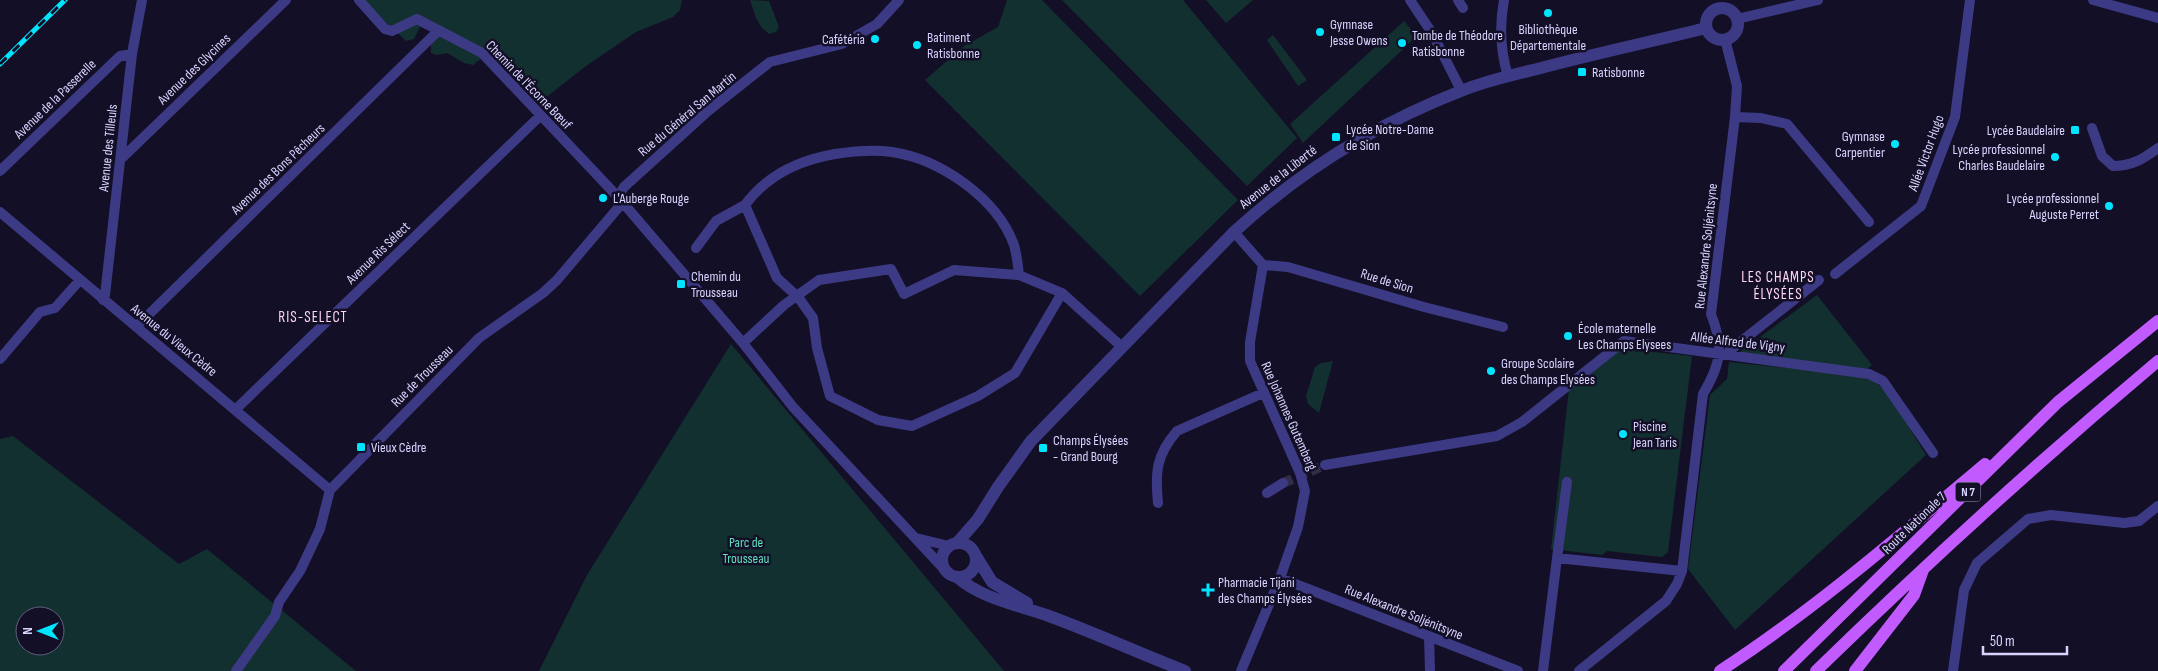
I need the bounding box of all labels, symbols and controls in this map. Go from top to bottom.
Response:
marker: Bibliothèque Départementale [1542,7,1554,19]
place label: Gymnase Jesse Owens [1329,16,1388,49]
place label: Bibliothèque Départementale [1510,21,1586,54]
marker: Gymnase Jesse Owens [1314,26,1326,38]
place label: Tombe de Théodore Ratisbonne [1412,27,1503,60]
place label: Batiment Ratisbonne [927,29,980,62]
street label: Avenue des Glycines [153,30,234,109]
place label: Cafétéria [822,31,865,48]
marker: Cafétéria [869,33,881,45]
street label: Chemin de l'Écorne Bœuf [482,37,576,134]
marker: Tombe de Théodore Ratisbonne [1396,37,1408,49]
marker: Batiment Ratisbonne [911,39,923,51]
street label: Avenue de la Passerelle [10,56,99,143]
place label: Ratisbonne [1592,64,1645,81]
marker: Ratisbonne [1576,66,1588,78]
street label: Rue du Général San Martin [635,68,739,160]
street label: Avenue des Tilleuls [95,103,121,194]
street label: Allée Victor Hugo [1904,112,1948,194]
street label: Avenue des Bons Pêcheurs [227,120,328,219]
place label: Lycée Notre-Dame de Sion [1346,121,1434,154]
place label: Lycée Baudelaire [1987,122,2065,139]
marker: Lycée Baudelaire [2069,124,2081,136]
place label: Gymnase Carpentier [1835,128,1885,161]
marker: Lycée Notre-Dame de Sion [1330,131,1342,143]
marker: Gymnase Carpentier [1889,138,1901,150]
place label: Lycée professionnel Charles Baudelaire [1953,141,2045,174]
street label: Avenue de la Liberté [1235,142,1320,213]
marker: Lycée professionnel Charles Baudelaire [2049,151,2061,163]
street label: Rue Alexandre Soljénitsyne [1691,182,1721,310]
place label: L'Auberge Rouge [613,190,689,207]
place label: Lycée professionnel Auguste Perret [2007,190,2099,223]
marker: L'Auberge Rouge [597,192,609,204]
marker: Lycée professionnel Auguste Perret [2103,200,2115,212]
street label: Avenue Ris Sélect [342,218,414,288]
street label: Rue de Sion [1359,265,1415,297]
place label: Chemin du Trousseau [691,268,741,301]
district label: LES CHAMPS ÉLYSÉES [1741,268,1815,304]
marker: Chemin du Trousseau [675,278,687,290]
street label: Avenue du Vieux Cèdre [127,299,220,380]
district label: RIS-SELECT [278,308,348,327]
place label: École maternelle Les Champs Elysees [1578,320,1671,353]
street label: Allée Alfred de Vigny [1689,328,1787,356]
marker: École maternelle Les Champs Elysees [1562,330,1574,342]
street label: Rue de Trousseau [387,341,457,411]
place label: Groupe Scolaire des Champs Elysées [1501,355,1595,388]
street label: Rue Johannes Gutemberg [1257,359,1321,473]
marker: Groupe Scolaire des Champs Elysées [1485,365,1497,377]
place label: Piscine Jean Taris [1632,418,1677,451]
marker: Piscine Jean Taris [1617,428,1629,440]
place label: Champs Élysées - Grand Bourg [1053,432,1128,465]
place label: Vieux Cèdre [371,439,426,456]
marker: Vieux Cèdre [355,441,367,453]
marker: Champs Élysées - Grand Bourg [1037,442,1049,454]
road number: N 7 [1956,482,1980,502]
street label: Route Nationale 7 [1878,488,1950,558]
park label: Parc de Trousseau [723,534,770,567]
place label: Pharmacie Tijani des Champs Élysées [1218,574,1312,607]
street label: Rue Alexandre Soljénitsyne [1342,581,1466,643]
marker: Pharmacie Tijani des Champs Élysées [1202,584,1214,596]
north arrow [15,606,65,656]
scale bar [1983,624,2067,656]
text: N [19,627,36,635]
text: 50 m [1990,632,2015,651]

